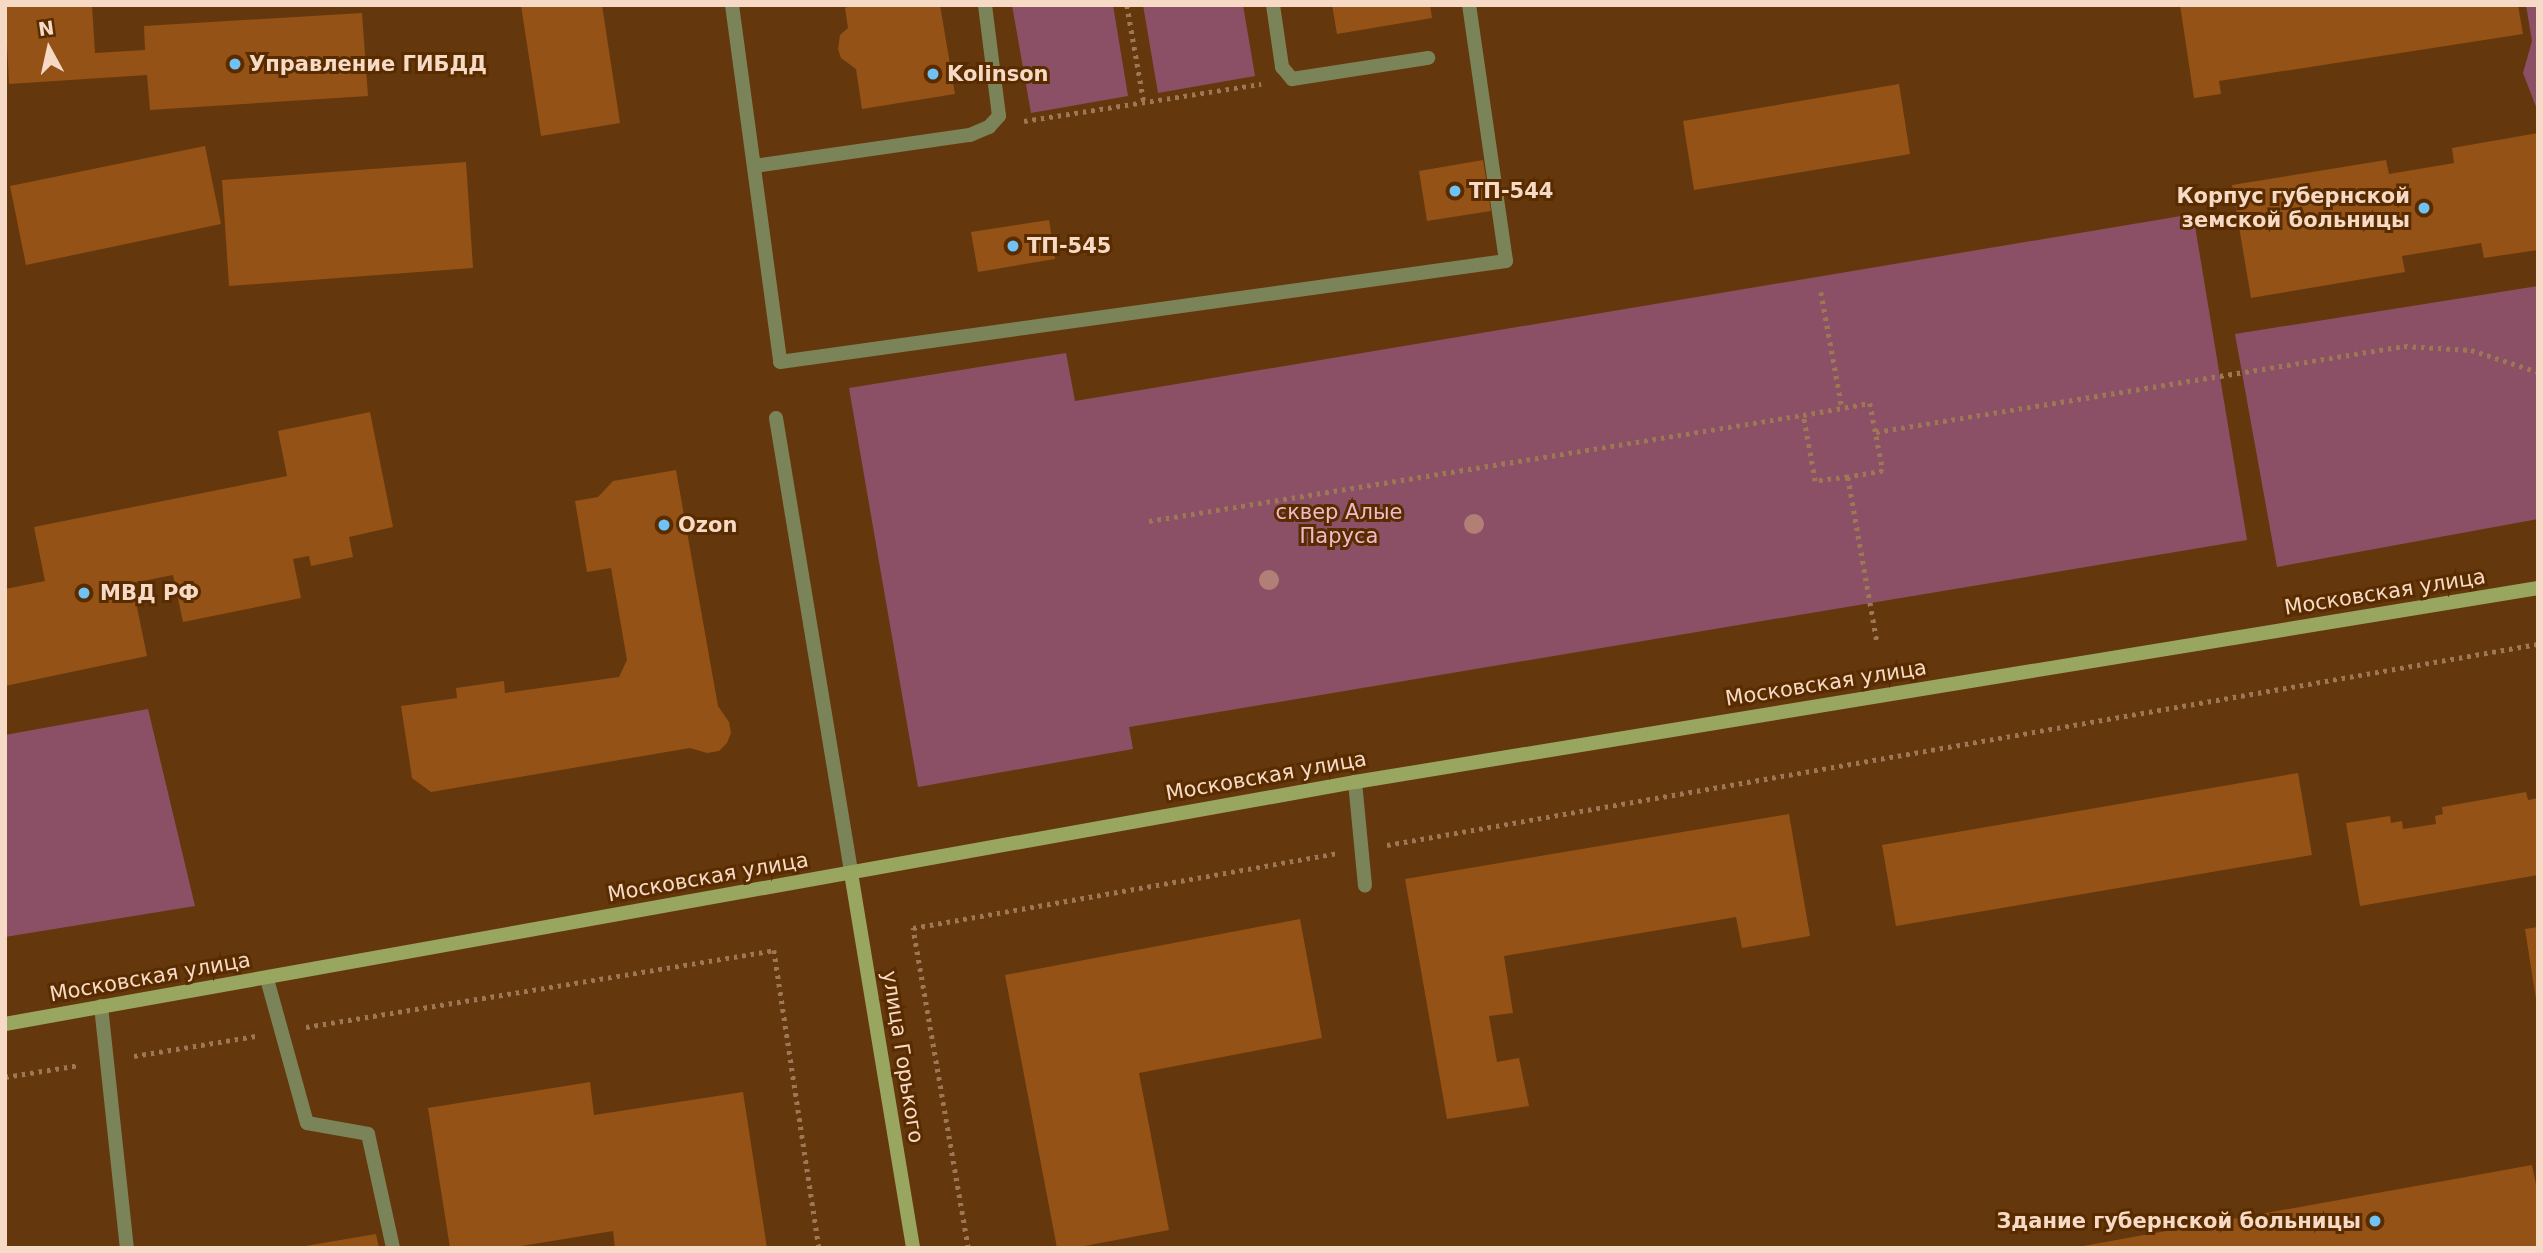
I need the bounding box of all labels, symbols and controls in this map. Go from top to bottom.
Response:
north arrow [14,14,84,84]
text: N [37,16,55,40]
place label: Управление ГИБДД [249,51,487,77]
marker: Управление ГИБДД [227,56,243,72]
place label: Kolinson [947,61,1049,87]
marker: Kolinson [925,66,941,82]
place label: ТП-544 [1469,178,1553,204]
marker: ТП-544 [1447,183,1463,199]
place label: Корпус губернской земской больницы [2176,183,2410,233]
marker: Корпус губернской земской больницы [2416,200,2432,216]
place label: ТП-545 [1027,233,1111,259]
marker: ТП-545 [1005,238,1021,254]
park label: сквер Алые Паруса [1276,499,1402,549]
place label: Ozon [678,512,737,538]
marker: Ozon [656,517,672,533]
street label: Московская улица [2283,564,2487,620]
place label: МВД РФ [100,580,199,606]
marker: МВД РФ [74,583,94,603]
street label: Московская улица [1724,655,1928,711]
street label: Московская улица [1164,746,1368,806]
street label: Московская улица [606,847,810,907]
street label: Московская улица [48,947,252,1007]
street label: улица Горького [877,969,929,1145]
place label: Здание губернской больницы [1996,1208,2361,1234]
marker: Здание губернской больницы [2367,1213,2383,1229]

